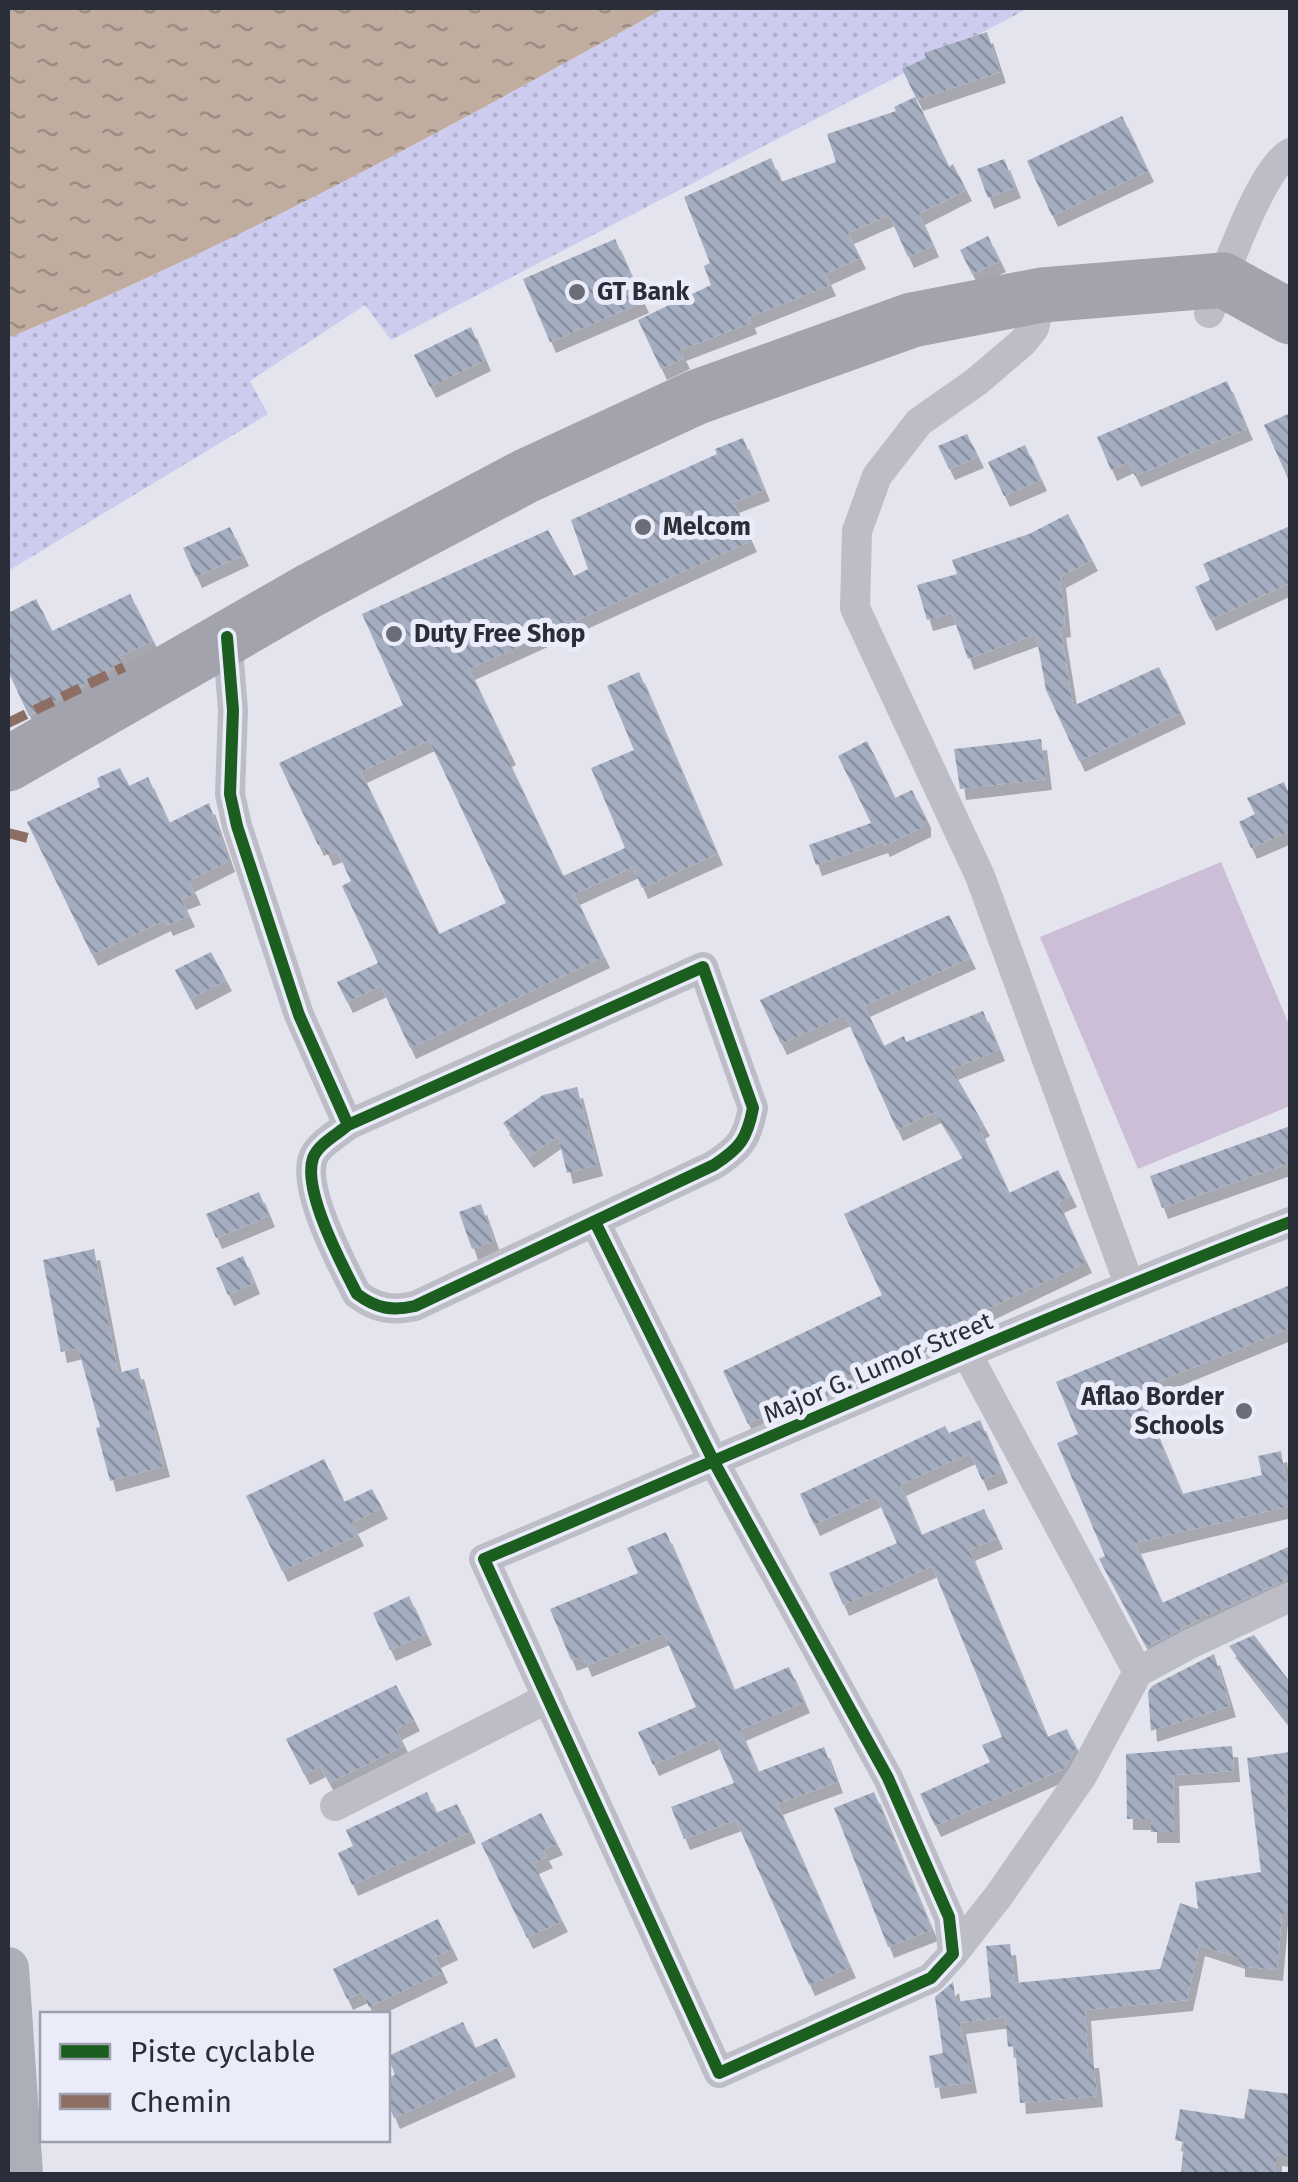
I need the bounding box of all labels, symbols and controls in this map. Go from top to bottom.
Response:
place label: GT Bank [597,277,691,307]
marker: GT Bank [566,281,588,303]
place label: Melcom [663,512,751,542]
marker: Melcom [632,516,654,538]
place label: Duty Free Shop [414,619,585,649]
marker: Duty Free Shop [383,623,405,645]
street label: Major G. Lumor Street [759,1306,998,1430]
place label: Aflao Border Schools [1080,1382,1225,1441]
marker: Aflao Border Schools [1233,1400,1255,1422]
legend [40,2012,390,2142]
text: Piste cyclable [130,2034,316,2070]
text: Chemin [130,2084,232,2120]

